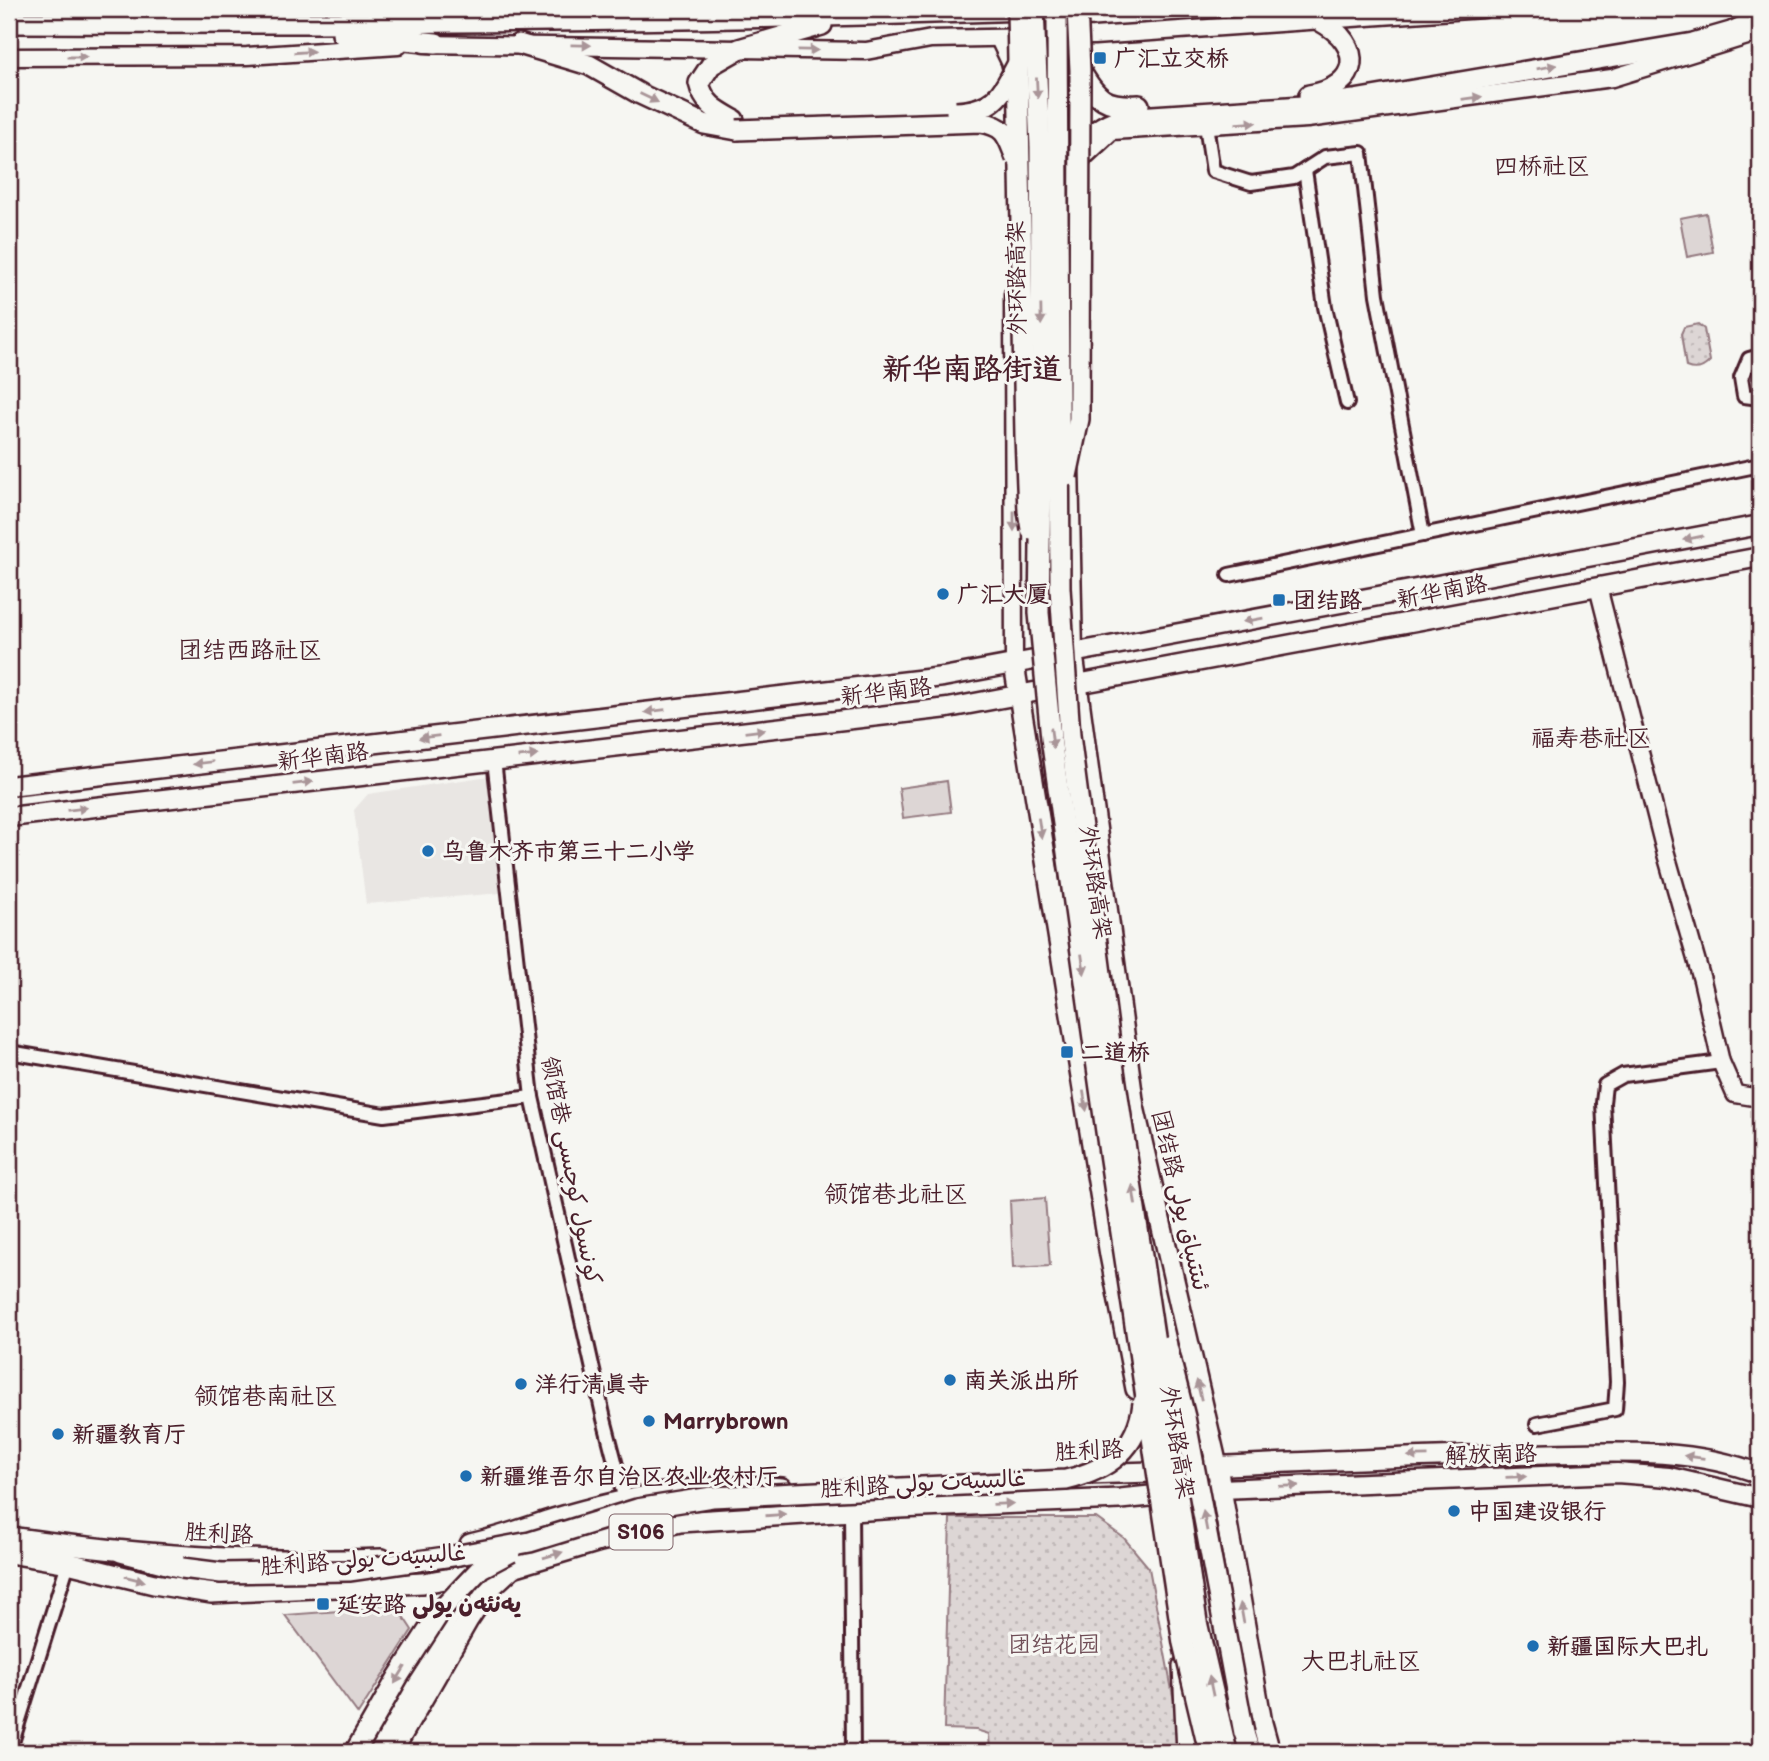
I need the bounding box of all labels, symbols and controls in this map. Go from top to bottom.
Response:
one-way arrow [570,39,592,51]
one-way arrow [797,44,819,56]
place label: 广汇立交桥 [1114,45,1229,73]
one-way arrow [294,46,316,57]
marker: 广汇立交桥 [1092,50,1108,66]
one-way arrow [66,51,88,62]
one-way arrow [1536,61,1558,72]
one-way arrow [1032,77,1043,99]
one-way arrow [639,93,659,104]
one-way arrow [1461,93,1483,104]
one-way arrow [1235,117,1257,128]
district label: 四桥社区 [1494,152,1590,181]
street label: 外环路高架 [1002,220,1032,336]
one-way arrow [1035,305,1047,327]
district label: 新华南路街道 [882,352,1062,388]
one-way arrow [1008,510,1020,532]
one-way arrow [1682,532,1704,543]
street label: 新华南路 [1394,569,1490,615]
place label: 广汇大厦 [957,581,1049,609]
marker: 广汇大厦 [935,586,951,602]
place label: 团结路 [1293,587,1362,615]
marker: 团结路 [1271,592,1287,608]
one-way arrow [1242,615,1264,626]
district label: 团结西路社区 [178,636,322,665]
street label: 新华南路 [839,672,933,711]
one-way arrow [644,705,666,716]
district label: 福寿巷社区 [1531,724,1651,753]
one-way arrow [744,725,766,736]
one-way arrow [1046,728,1057,750]
one-way arrow [418,731,440,742]
street label: 新华南路 [276,737,370,776]
one-way arrow [518,751,540,762]
one-way arrow [192,758,214,769]
one-way arrow [292,777,314,788]
one-way arrow [66,803,88,814]
one-way arrow [1035,817,1046,839]
street label: 外环路高架 [1073,823,1117,941]
place label: 乌鲁木齐市第三十二小学 [442,838,695,866]
marker: 乌鲁木齐市第三十二小学 [420,843,436,859]
one-way arrow [1078,953,1089,975]
place label: 二道桥 [1081,1039,1150,1067]
marker: 二道桥 [1059,1044,1075,1060]
street label: 领馆巷 كونسول كوچىسى [535,1054,607,1287]
one-way arrow [1080,1090,1091,1112]
street label: 团结路 ئىتتىپاق يولى [1146,1107,1214,1293]
district label: 领馆巷北社区 [824,1180,968,1209]
one-way arrow [1128,1184,1139,1206]
place label: 南关派出所 [964,1367,1079,1395]
place label: 洋行清真寺 [535,1371,650,1399]
marker: 南关派出所 [942,1372,958,1388]
marker: 洋行清真寺 [513,1376,529,1392]
one-way arrow [1193,1379,1204,1401]
district label: 领馆巷南社区 [194,1382,338,1411]
street label: 外环路高架 [1154,1383,1200,1501]
place label: Marrybrown [663,1408,789,1436]
marker: Marrybrown [641,1413,657,1429]
place label: 新疆教育厅 [72,1421,187,1449]
marker: 新疆教育厅 [50,1426,66,1442]
street label: 胜利路 [1054,1435,1124,1467]
street label: 解放南路 [1445,1439,1537,1471]
one-way arrow [1407,1451,1429,1462]
one-way arrow [1683,1452,1705,1463]
place label: 新疆维吾尔自治区农业农村厅 [480,1463,779,1491]
street label: 胜利路 غالىبىيەت يولى [819,1465,1027,1503]
marker: 新疆维吾尔自治区农业农村厅 [458,1468,474,1484]
one-way arrow [1505,1472,1527,1483]
one-way arrow [1278,1481,1300,1492]
one-way arrow [993,1498,1015,1509]
place label: 中国建设银行 [1468,1498,1606,1526]
marker: 中国建设银行 [1446,1503,1462,1519]
one-way arrow [765,1509,787,1520]
one-way arrow [1199,1510,1210,1532]
road number: S106 [610,1514,672,1550]
street label: 胜利路 [184,1518,254,1550]
street label: 胜利路 غالىبىيەت يولى [259,1539,467,1581]
one-way arrow [543,1549,564,1559]
one-way arrow [124,1574,146,1585]
place label: 延安路 يەنئەن يولى [337,1591,521,1619]
marker: 延安路 يەنئەن يولى [315,1596,331,1612]
one-way arrow [1236,1602,1247,1624]
park label: 团结花园 [1008,1631,1100,1659]
place label: 新疆国际大巴扎 [1547,1633,1708,1661]
marker: 新疆国际大巴扎 [1525,1638,1541,1654]
district label: 大巴扎社区 [1301,1647,1421,1676]
one-way arrow [393,1665,406,1684]
one-way arrow [1205,1675,1216,1697]

